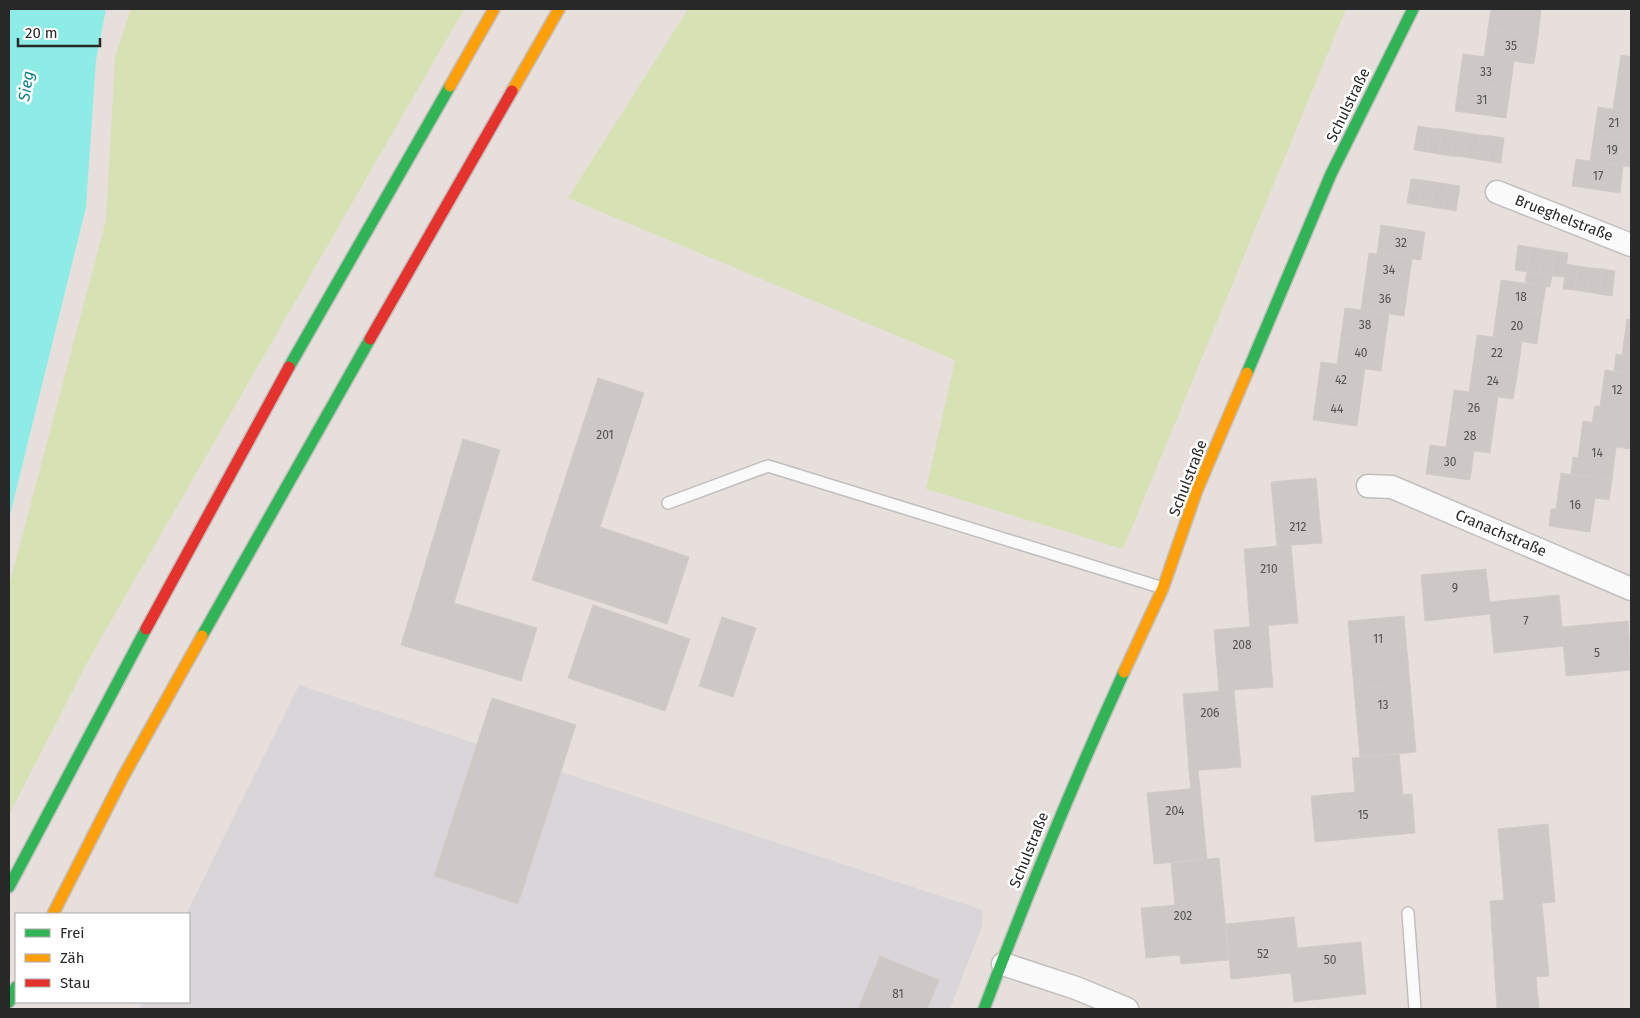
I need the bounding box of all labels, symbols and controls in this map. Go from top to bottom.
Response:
scale bar [18,15,100,47]
text: 20 m [25,24,58,42]
house number: 35 [1505,39,1517,53]
street label: Schulstraße [1322,65,1374,145]
house number: 33 [1480,65,1492,79]
water label: Sieg [14,69,38,104]
house number: 31 [1477,93,1487,107]
house number: 21 [1609,116,1619,130]
house number: 19 [1606,143,1618,157]
house number: 17 [1593,169,1603,183]
street label: Brueghelstraße [1512,191,1616,245]
house number: 32 [1395,236,1407,250]
house number: 34 [1383,263,1396,277]
house number: 18 [1515,290,1527,304]
house number: 36 [1379,292,1391,306]
house number: 38 [1359,318,1372,332]
house number: 20 [1511,319,1524,333]
house number: 40 [1354,346,1368,360]
house number: 22 [1491,346,1503,360]
house number: 42 [1335,373,1347,387]
house number: 24 [1487,374,1500,388]
house number: 12 [1611,383,1623,397]
house number: 26 [1468,401,1480,415]
house number: 44 [1331,402,1344,416]
house number: 201 [596,428,614,442]
house number: 28 [1464,429,1477,443]
street label: Schulstraße [1165,437,1211,519]
house number: 14 [1591,446,1603,460]
house number: 30 [1444,455,1457,469]
house number: 16 [1569,498,1581,512]
street label: Cranachstraße [1453,506,1549,560]
house number: 212 [1290,520,1306,534]
house number: 210 [1260,562,1278,576]
house number: 9 [1452,581,1458,595]
house number: 7 [1523,614,1529,628]
house number: 11 [1373,632,1383,646]
house number: 208 [1232,638,1252,652]
house number: 5 [1594,646,1600,660]
house number: 13 [1377,698,1389,712]
house number: 206 [1200,706,1220,720]
house number: 204 [1165,804,1185,818]
house number: 15 [1357,808,1369,822]
street label: Schulstraße [1006,809,1052,891]
house number: 202 [1174,909,1192,923]
legend [15,913,190,1003]
text: Frei [60,924,85,942]
house number: 52 [1257,947,1269,961]
text: Zäh [60,949,85,967]
house number: 50 [1324,953,1337,967]
text: Stau [60,974,90,992]
house number: 81 [892,987,904,1001]

